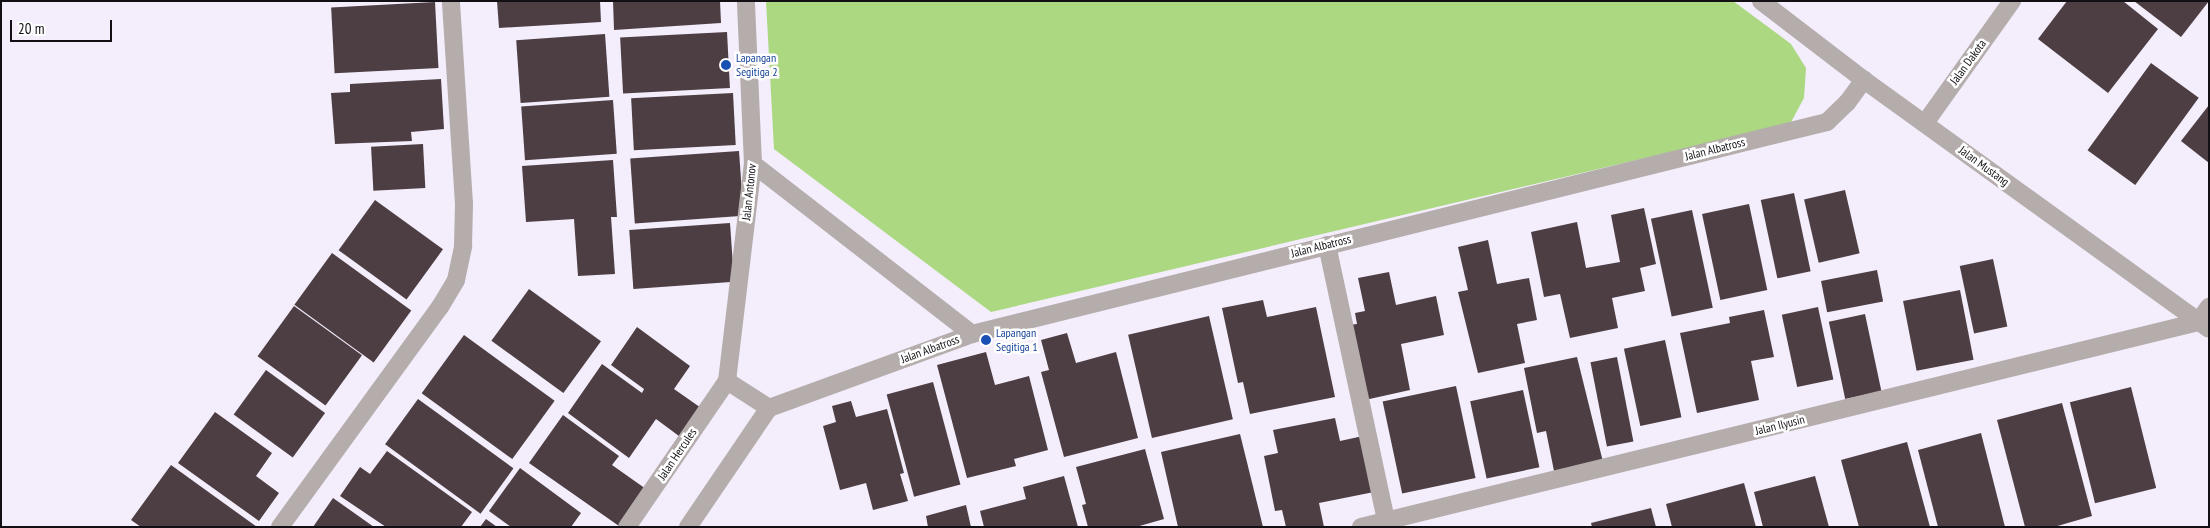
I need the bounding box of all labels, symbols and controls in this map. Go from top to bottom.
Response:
scale bar [12,10,115,42]
text: 20 m [18,19,44,38]
street label: Jalan Dakota [1947,37,1989,87]
place label: Lapangan Segitiga 2 [736,51,778,79]
marker: Lapangan Segitiga 2 [720,59,732,71]
street label: Jalan Albatross [1683,135,1747,163]
street label: Jalan Mustang [1956,143,2012,189]
street label: Jalan Antonov [739,163,759,221]
street label: Jalan Albatross [1289,232,1353,260]
place label: Lapangan Segitiga 1 [996,326,1038,354]
street label: Jalan Albatross [899,332,961,366]
marker: Lapangan Segitiga 1 [980,334,992,346]
street label: Jalan Ilyusin [1754,412,1806,438]
street label: Jalan Hercules [655,425,699,483]

